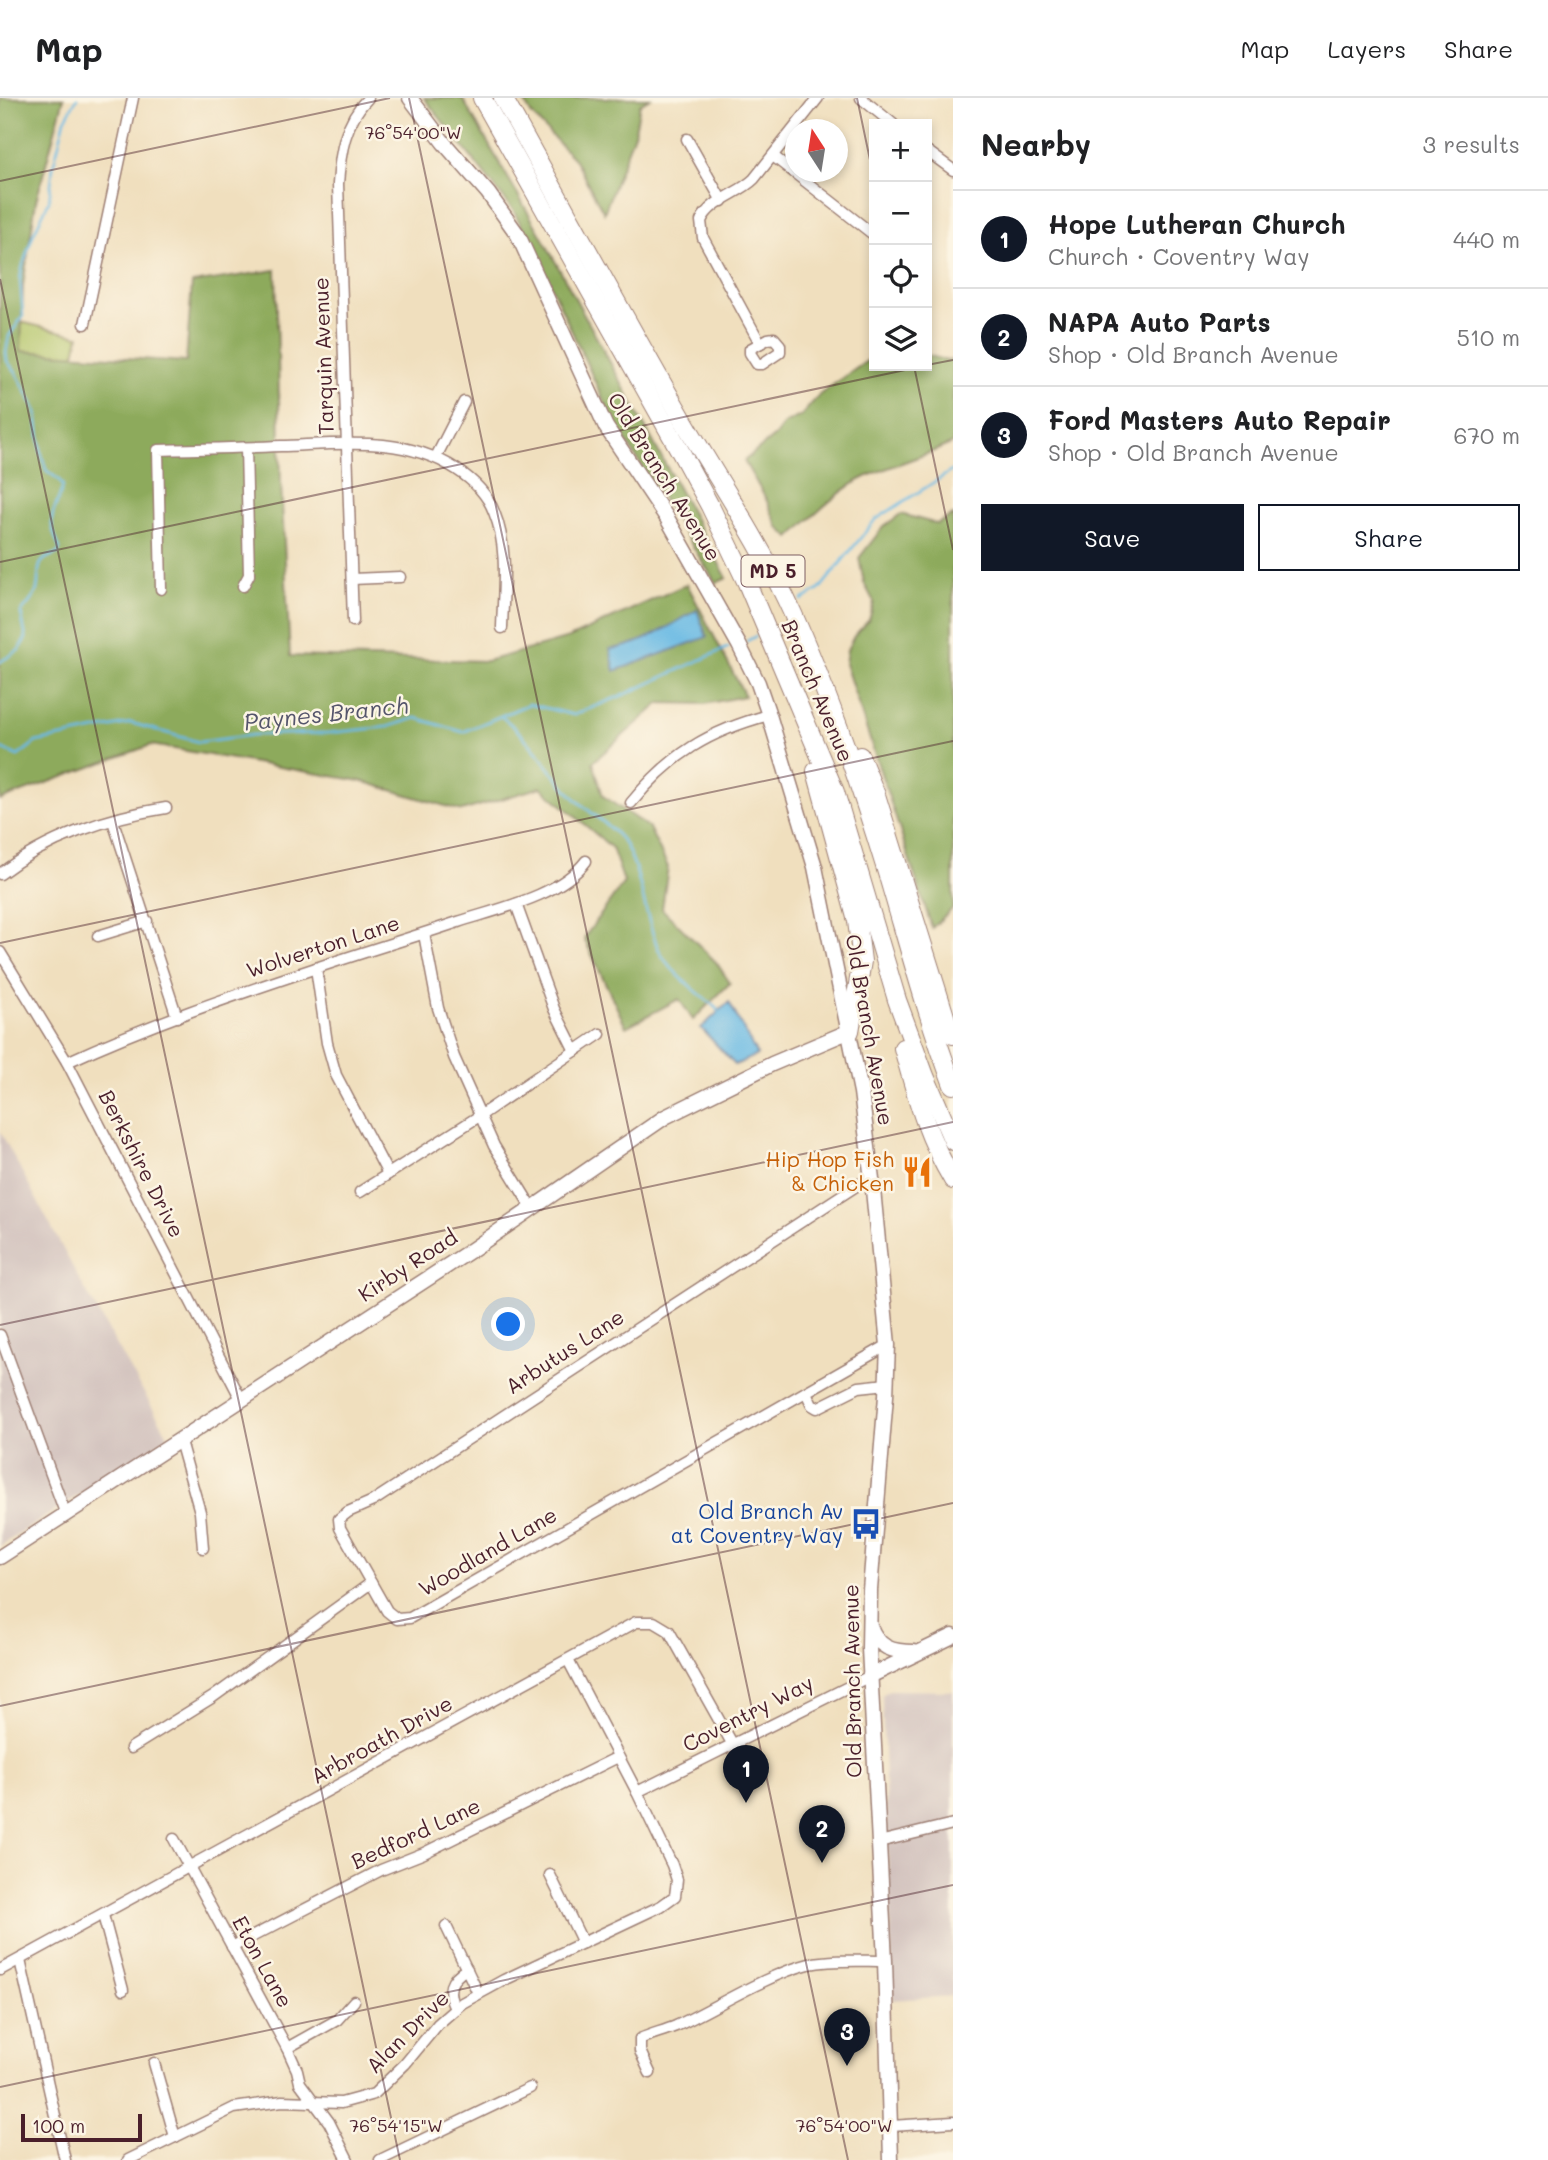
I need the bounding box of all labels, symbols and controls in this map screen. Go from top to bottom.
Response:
text: Map [35,27,103,70]
text: Map [1241,33,1289,64]
text: Layers [1327,33,1406,64]
text: Share [1444,33,1513,64]
north arrow [785,119,848,182]
map controls [869,119,932,371]
button: + [869,119,932,182]
text: 76°54'00"W [364,120,462,144]
text: Nearby [981,124,1091,164]
text: 3 results [1423,129,1520,159]
button: − [869,182,932,245]
text: Hope Lutheran Church [1048,207,1345,241]
text: 1 [999,224,1009,254]
text: 440 m [1453,224,1520,254]
text: Church · Coventry Way [1048,241,1310,271]
button: locate [869,245,932,308]
street label: Tarquin Avenue [306,277,339,435]
text: NAPA Auto Parts [1048,305,1271,339]
button: layers [869,308,932,371]
text: 2 [998,322,1010,352]
text: 510 m [1456,322,1520,352]
text: Shop · Old Branch Avenue [1048,339,1339,369]
street label: Old Branch Avenue [602,387,728,566]
text: Ford Masters Auto Repair [1048,403,1391,437]
text: 3 [997,420,1011,450]
text: 670 m [1453,420,1520,450]
text: Shop · Old Branch Avenue [1048,437,1339,467]
button: Save [981,504,1244,571]
button: Share [1258,504,1520,571]
road number: MD 5 [742,556,804,586]
street label: Branch Avenue [776,615,860,766]
water label: Paynes Branch [242,689,410,737]
street label: Wolverton Lane [242,908,403,983]
street label: Old Branch Avenue [840,932,901,1128]
street label: Berkshire Drive [94,1085,191,1242]
place label: Hip Hop Fish & Chicken [766,1145,894,1196]
restaurant icon: Hip Hop Fish & Chicken [900,1155,934,1189]
street label: Kirby Road [352,1223,462,1307]
street label: Arbutus Lane [500,1302,629,1399]
your location [491,1307,525,1341]
place label: Old Branch Av at Coventry Way [671,1497,843,1548]
street label: Woodland Lane [413,1500,561,1601]
bus stop icon: Old Branch Av at Coventry Way [849,1507,883,1541]
street label: Old Branch Avenue [836,1584,867,1778]
street label: Coventry Way [677,1668,817,1757]
street label: Arbroath Drive [306,1689,457,1789]
pin: 1 [723,1745,769,1803]
street label: Bedford Lane [347,1791,484,1874]
pin: 2 [799,1805,845,1863]
street label: Eton Lane [227,1911,300,2012]
street label: Alan Drive [360,1984,454,2078]
pin: 3 [824,2008,870,2066]
scale bar [21,2111,142,2143]
text: 100 m [32,2113,85,2138]
text: 76°54'15"W [349,2113,443,2137]
text: 76°54'00"W [795,2113,893,2137]

